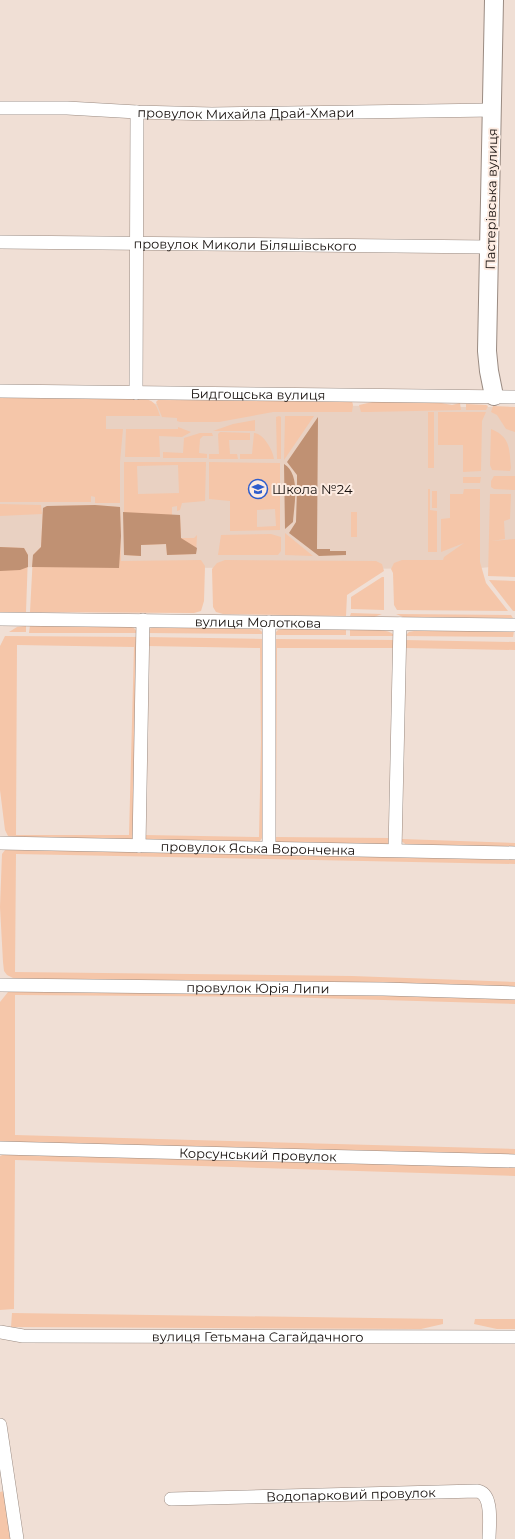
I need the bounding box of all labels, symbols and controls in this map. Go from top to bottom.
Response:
street label: провулок Михайла Драй-Хмари [137,104,354,122]
street label: Пастерівська вулиця [482,128,500,270]
street label: провулок Миколи Біляшівського [133,235,357,254]
street label: Бидгощська вулиця [190,385,326,403]
school or university icon: Школа №24 [247,478,269,500]
place label: Школа №24 [272,481,353,497]
street label: вулиця Молоткова [195,613,321,631]
street label: провулок Яська Воронченка [161,838,355,858]
street label: провулок Юрія Липи [186,979,330,996]
street label: Корсунський провулок [179,1145,337,1165]
street label: вулиця Гетьмана Сагайдачного [152,1328,363,1345]
street label: Водопарковий провулок [266,1484,436,1505]

